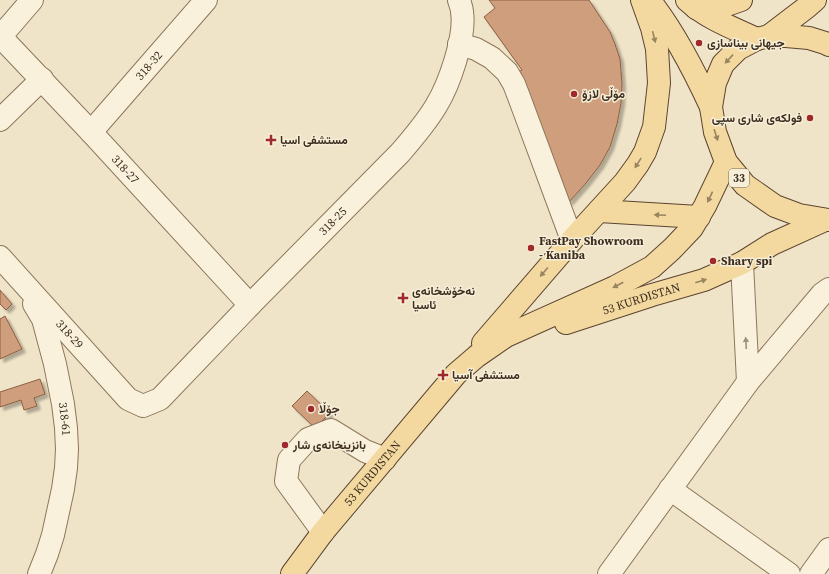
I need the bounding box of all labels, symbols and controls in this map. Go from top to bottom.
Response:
one-way arrow [651,31,657,43]
place label: جیهانی بیناسازی [707,35,785,51]
marker: جیهانی بیناسازی [694,38,704,48]
street label: 318-32 [132,48,166,84]
one-way arrow [724,54,733,64]
place label: مۆڵی لازۆ [582,86,626,102]
marker: مۆڵی لازۆ [569,89,579,99]
place label: فولکەی شاری سپی [712,110,802,126]
marker: فولکەی شاری سپی [805,113,815,123]
one-way arrow [714,130,720,142]
place label: مستشفى اسيا [280,132,348,148]
marker: مستشفى اسيا [265,134,277,146]
street label: 318-27 [108,151,143,187]
one-way arrow [635,157,642,169]
road number: 33 [729,169,749,187]
one-way arrow [707,191,713,203]
street label: 318-25 [315,204,350,239]
one-way arrow [654,211,666,218]
place label: FastPay Showroom - Kaniba [539,233,644,263]
marker: FastPay Showroom - Kaniba [526,243,536,253]
place label: Shary spi [721,253,773,269]
marker: Shary spi [708,256,718,266]
one-way arrow [540,267,549,277]
one-way arrow [696,277,708,283]
street label: 53 KURDISTAN [600,279,682,319]
one-way arrow [612,282,624,288]
place label: نه‌خۆشخانه‌ى ئاسیا [412,283,476,313]
marker: نه‌خۆشخانه‌ى ئاسیا [397,292,409,304]
street label: 318-29 [52,316,87,352]
one-way arrow [743,337,750,349]
place label: مستشفى آسيا [452,367,520,383]
marker: مستشفى آسيا [437,369,449,381]
street label: 318-61 [55,401,74,436]
place label: جۆڵا [319,401,340,417]
marker: جۆڵا [306,404,316,414]
place label: بانزینخانەی شار [292,437,366,453]
street label: 53 KURDISTAN [340,437,405,509]
marker: بانزینخانەی شار [280,440,290,450]

